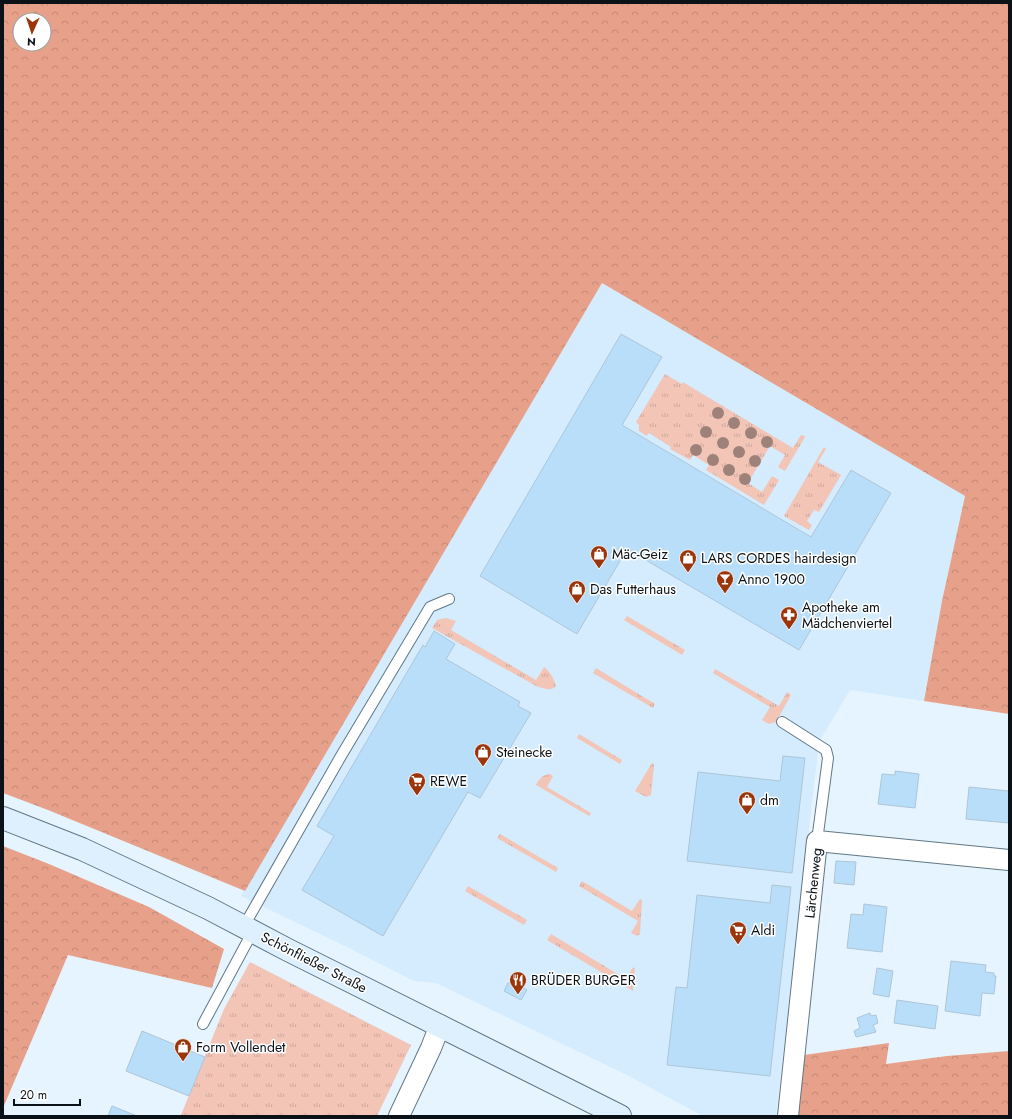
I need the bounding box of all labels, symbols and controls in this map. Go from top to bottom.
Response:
north arrow [12,12,52,52]
text: N [27,34,36,50]
shop icon: Mäc-Geiz [589,544,609,569]
place label: Mäc-Geiz [612,544,668,564]
shop icon: LARS CORDES hairdesign [678,548,698,573]
place label: LARS CORDES hairdesign [701,548,857,568]
bar icon: Anno 1900 [715,569,735,594]
place label: Anno 1900 [738,569,805,589]
shop icon: Das Futterhaus [567,579,587,604]
place label: Das Futterhaus [590,579,676,599]
place label: Apotheke am Mädchenviertel [802,597,892,633]
pharmacy icon: Apotheke am Mädchenviertel [779,605,799,630]
shop icon: Steinecke [473,742,493,767]
place label: Steinecke [496,742,552,762]
supermarket icon: REWE [407,771,427,796]
place label: REWE [430,771,467,791]
shop icon: dm [737,790,757,815]
place label: dm [760,790,779,810]
street label: Lärchenweg [799,847,827,919]
supermarket icon: Aldi [728,920,748,945]
place label: Aldi [751,920,775,940]
street label: Schönfließer Straße [258,927,370,997]
restaurant icon: BRÜDER BURGER [508,970,528,995]
place label: BRÜDER BURGER [531,970,636,990]
shop icon: Form Vollendet [173,1037,193,1062]
place label: Form Vollendet [196,1037,286,1057]
scale bar [14,1081,80,1107]
text: 20 m [20,1086,47,1104]

